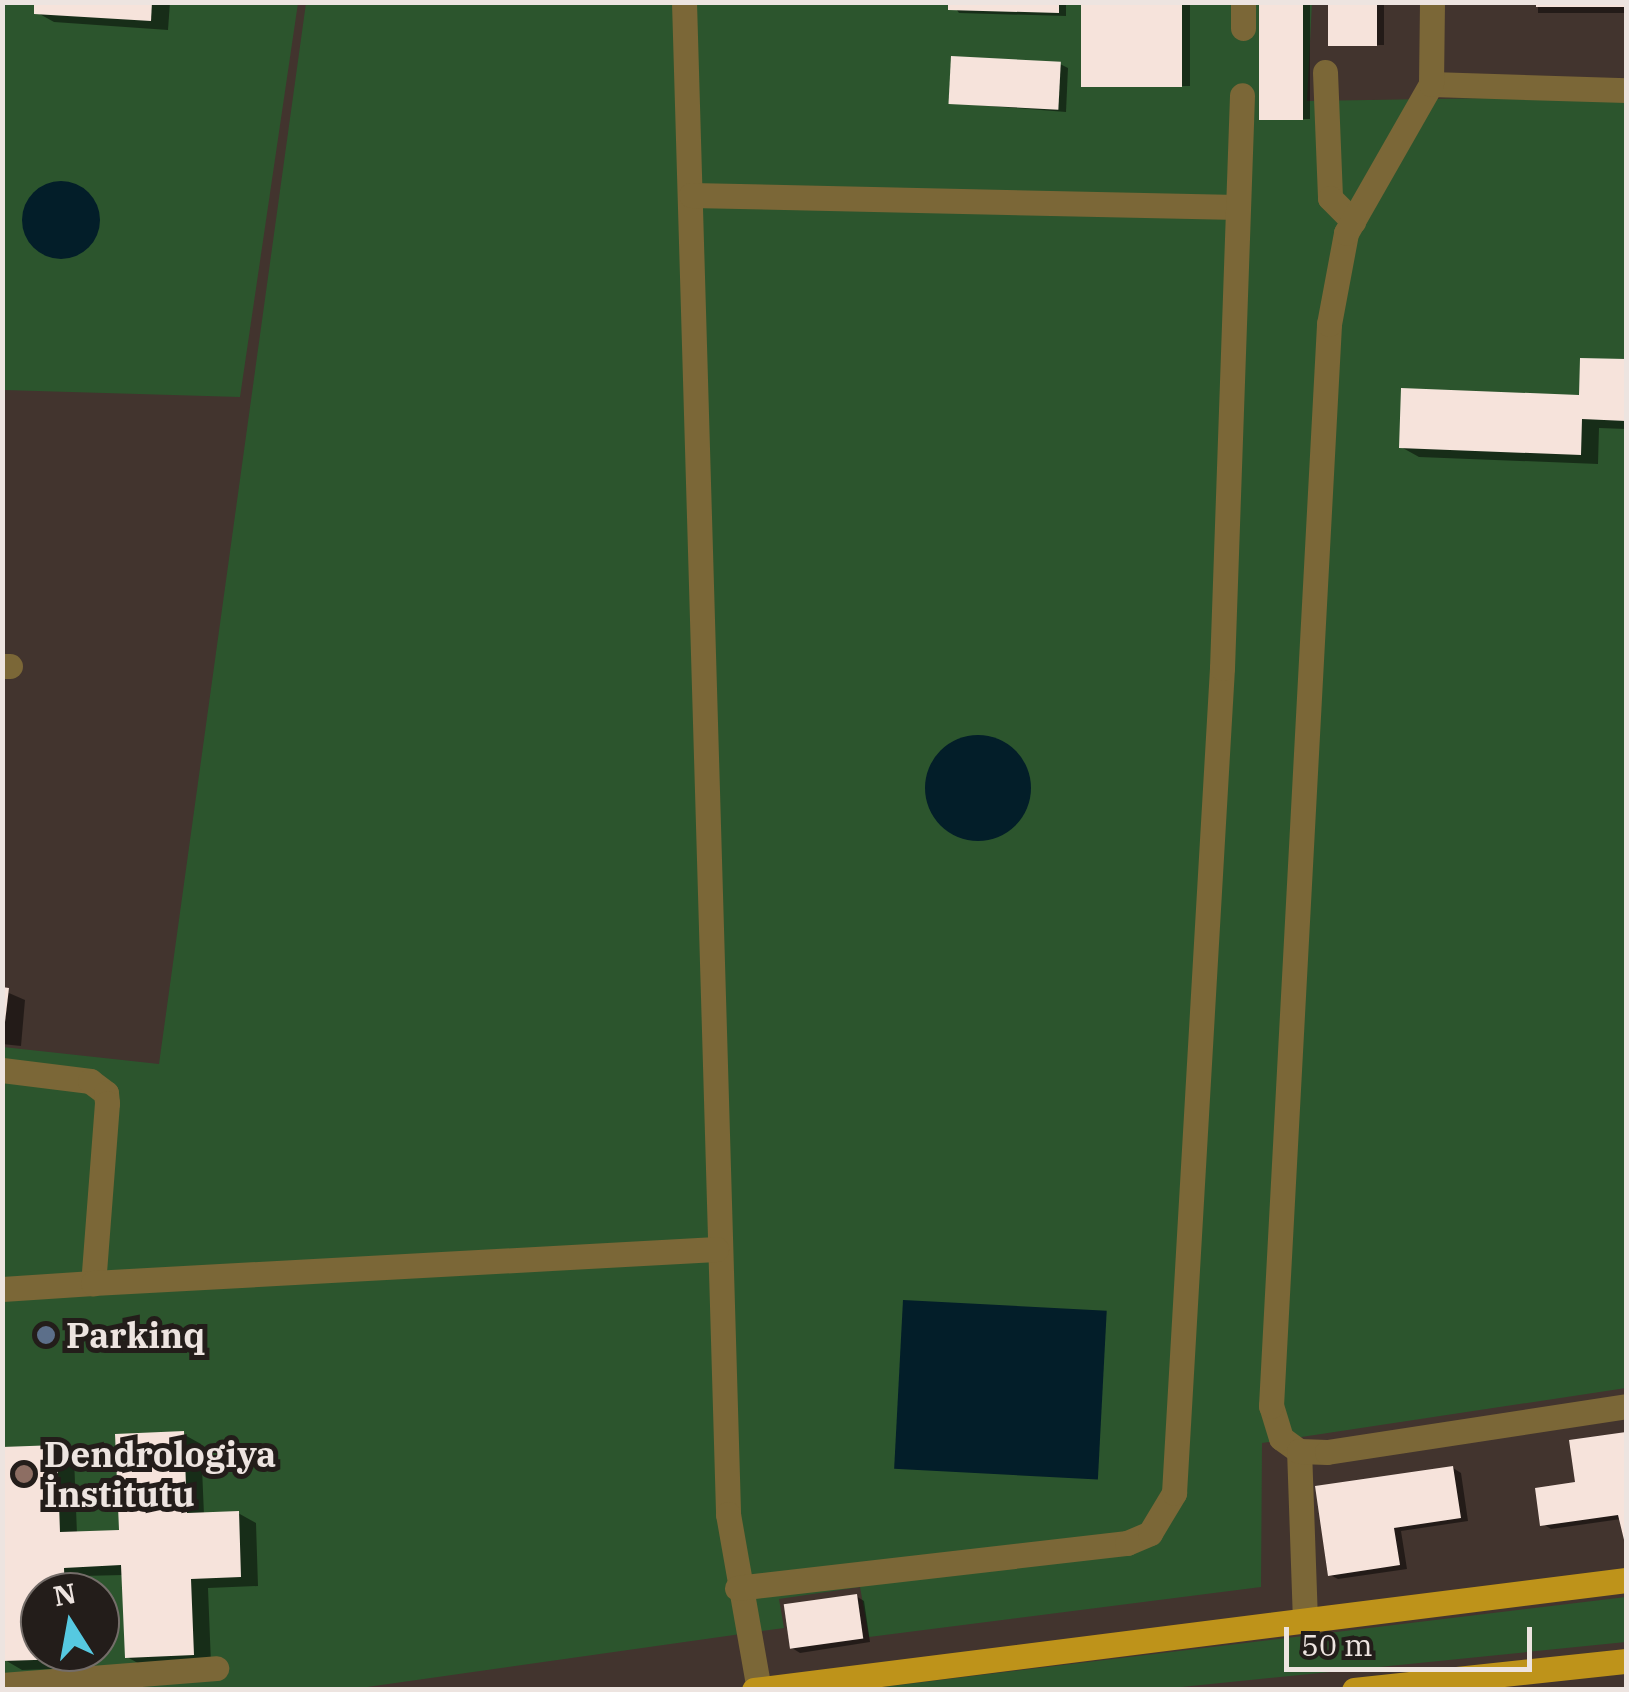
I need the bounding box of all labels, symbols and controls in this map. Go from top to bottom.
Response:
place label: Parkinq [66,1314,205,1356]
marker: Parkinq [35,1324,57,1346]
place label: Dendrologiya İnstitutu [44,1433,276,1515]
marker: Dendrologiya İnstitutu [13,1463,35,1485]
north arrow [20,1572,120,1672]
text: N [50,1574,79,1614]
scale bar [1289,1607,1536,1669]
text: 50 m [1301,1625,1373,1664]

